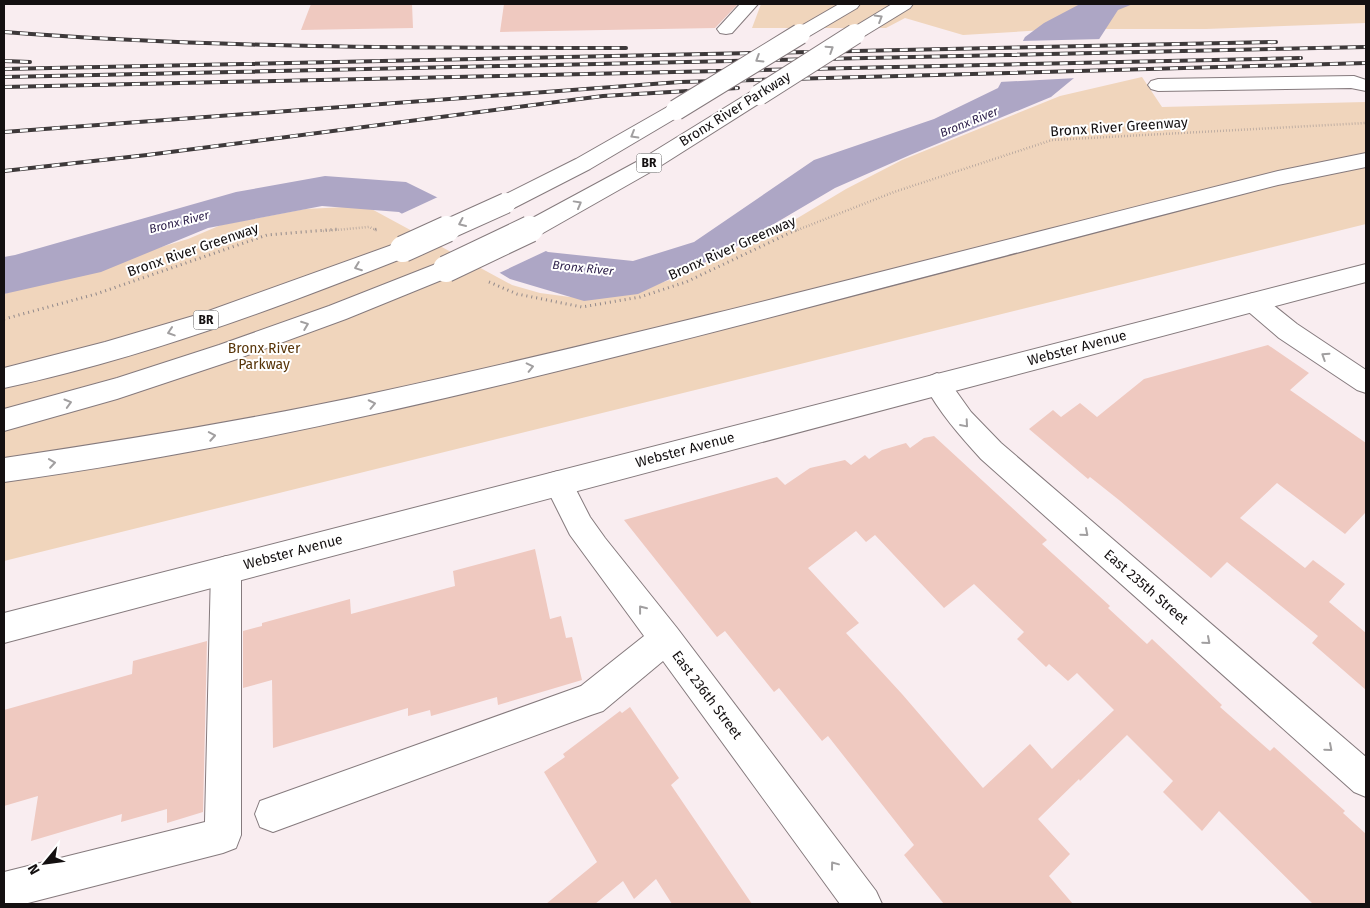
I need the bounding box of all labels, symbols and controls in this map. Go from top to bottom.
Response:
one-way arrow [874,15,883,25]
one-way arrow [825,46,834,56]
one-way arrow [755,53,764,63]
street label: Bronx River Parkway [676,68,794,150]
water label: Bronx River [938,104,1000,140]
street label: Bronx River Greenway [1050,114,1188,140]
one-way arrow [631,129,640,139]
road number: BR [636,154,662,172]
one-way arrow [573,200,582,210]
water label: Bronx River [148,208,211,236]
street label: Bronx River Greenway [666,212,799,284]
one-way arrow [458,217,467,227]
street label: Bronx River Greenway [125,219,261,280]
water label: Bronx River [552,258,615,278]
one-way arrow [354,261,362,271]
road number: BR [194,310,218,330]
one-way arrow [301,321,309,331]
one-way arrow [167,326,176,336]
street label: Webster Avenue [1026,327,1128,369]
park label: Bronx River Parkway [228,340,301,373]
one-way arrow [1322,353,1331,362]
one-way arrow [525,363,533,373]
one-way arrow [63,398,71,408]
one-way arrow [367,400,376,410]
one-way arrow [959,418,968,427]
street label: Webster Avenue [634,429,736,471]
one-way arrow [208,432,217,442]
one-way arrow [48,458,56,468]
one-way arrow [1079,528,1088,537]
street label: Webster Avenue [242,531,344,573]
street label: East 235th Street [1100,546,1192,629]
one-way arrow [639,605,648,615]
one-way arrow [1201,635,1210,643]
street label: East 236th Street [668,647,746,743]
one-way arrow [1324,742,1333,751]
north arrow [20,838,70,888]
text: N [24,861,44,877]
one-way arrow [831,861,840,871]

